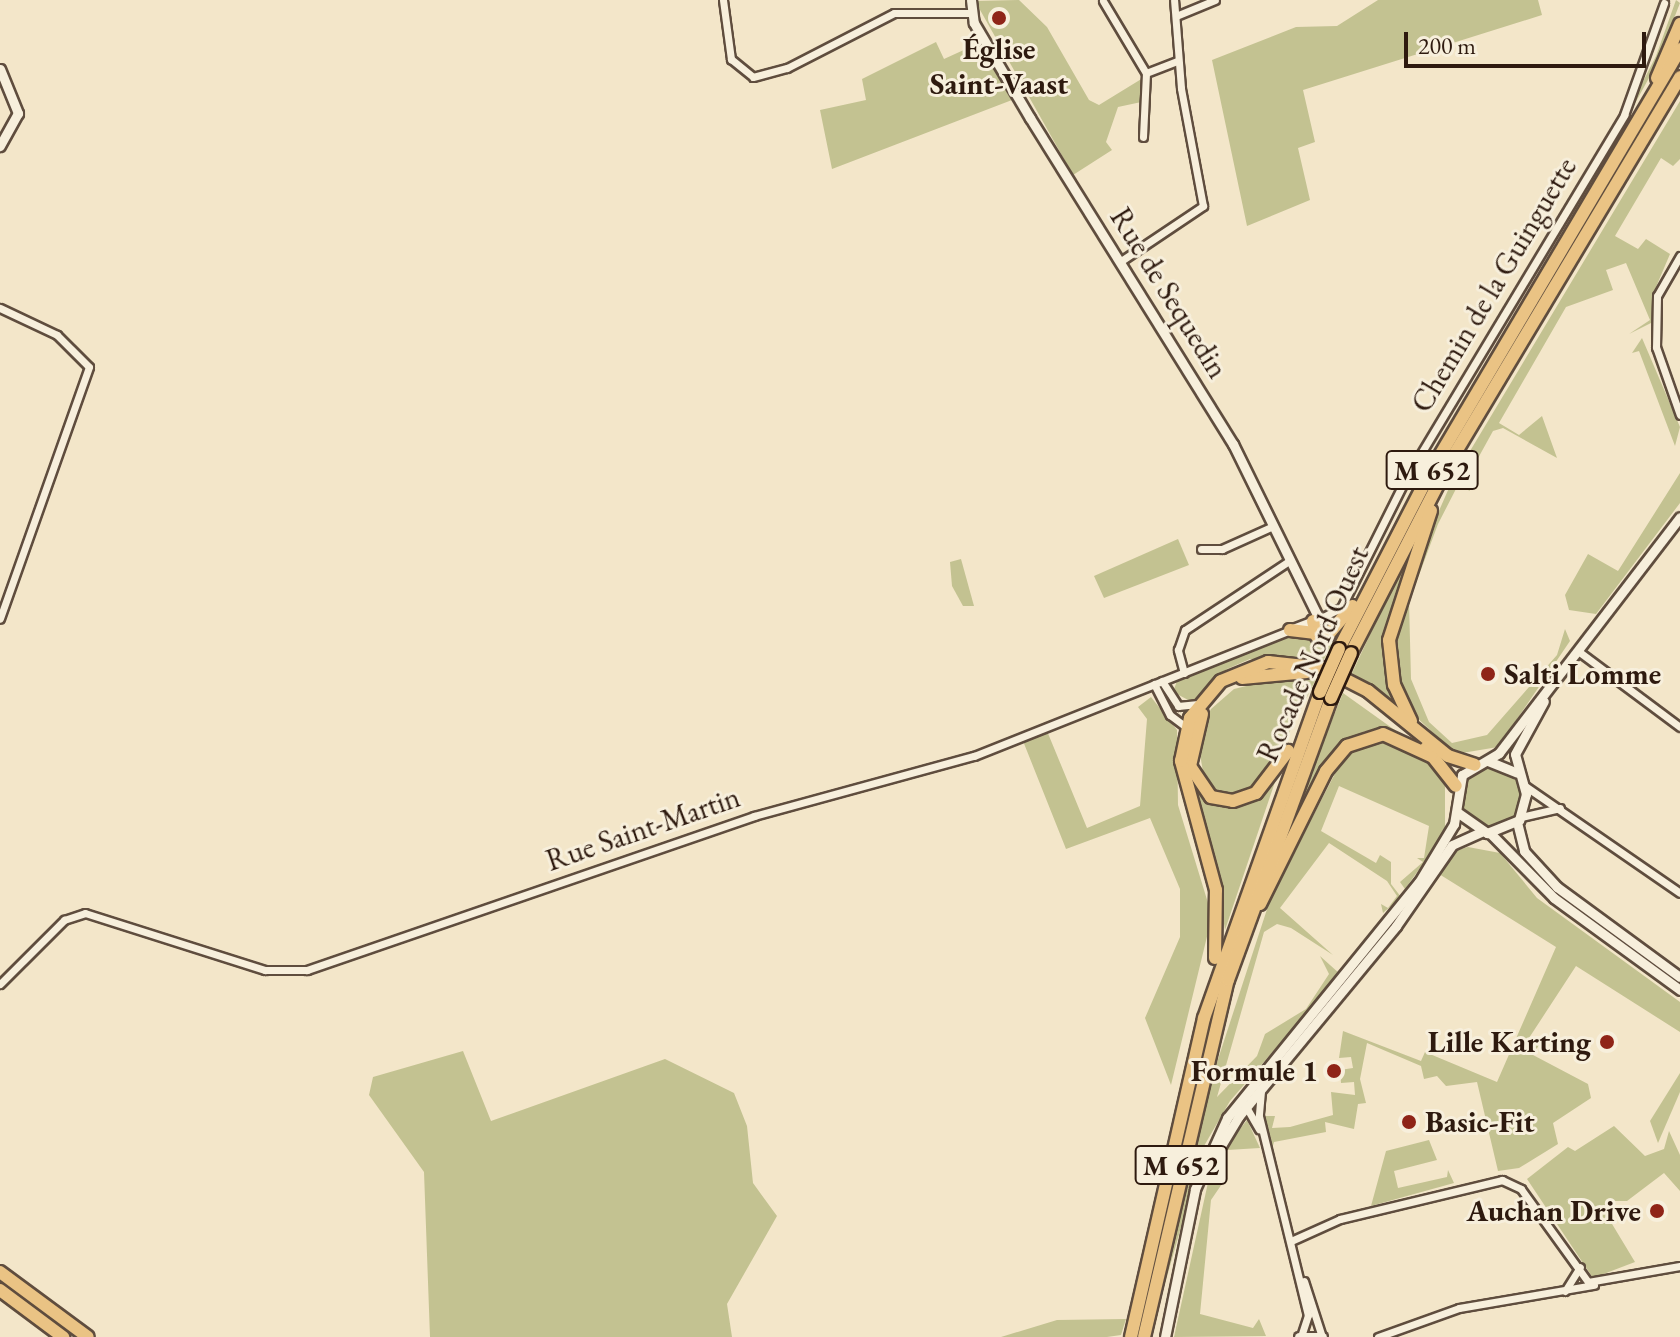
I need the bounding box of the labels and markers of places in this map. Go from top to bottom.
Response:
marker: Église Saint-Vaast [990,9,1008,27]
place label: Église Saint-Vaast [930,31,1068,102]
place label: Salti Lomme [1504,656,1661,692]
marker: Salti Lomme [1479,665,1497,683]
place label: Lille Karting [1428,1024,1591,1060]
marker: Lille Karting [1598,1033,1616,1051]
place label: Formule 1 [1191,1053,1318,1089]
marker: Formule 1 [1325,1062,1343,1080]
place label: Basic-Fit [1425,1104,1535,1140]
marker: Basic-Fit [1400,1113,1418,1131]
place label: Auchan Drive [1466,1193,1641,1229]
marker: Auchan Drive [1648,1202,1666,1220]

